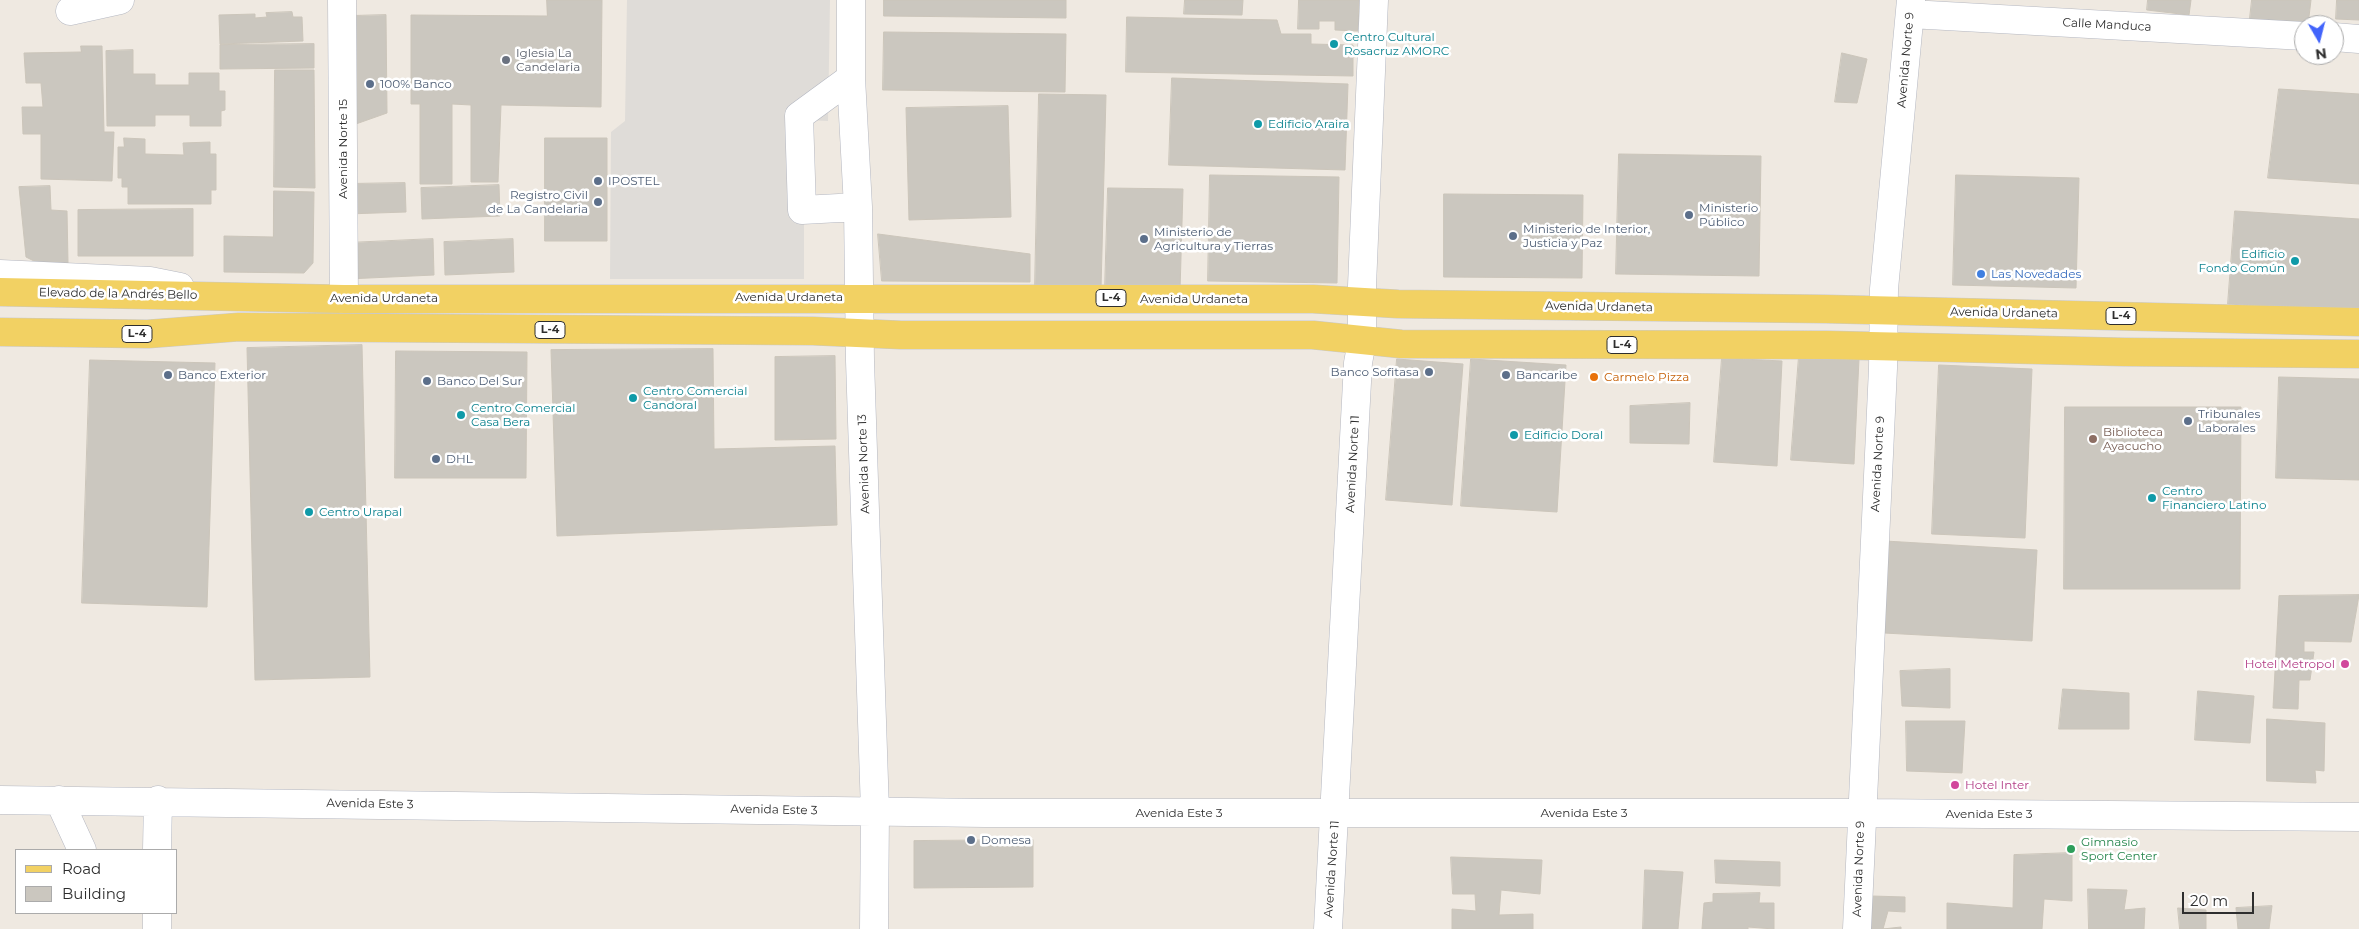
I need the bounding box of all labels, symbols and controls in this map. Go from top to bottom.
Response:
street label: Avenida Norte 9 [1895,11,1917,109]
street label: Calle Manduca [2062,15,2152,35]
north arrow [2294,15,2344,65]
place label: Centro Cultural Rosacruz AMORC [1344,30,1449,58]
marker: Centro Cultural Rosacruz AMORC [1328,38,1340,50]
text: N [2314,44,2328,64]
place label: Iglesia La Candelaria [516,46,580,74]
marker: Iglesia La Candelaria [500,54,512,66]
place label: 100% Banco [380,77,452,91]
marker: 100% Banco [364,78,376,90]
street label: Avenida Norte 15 [336,99,350,199]
place label: Edificio Araira [1268,117,1350,131]
marker: Edificio Araira [1252,118,1264,130]
place label: IPOSTEL [608,174,660,188]
marker: IPOSTEL [592,175,604,187]
place label: Registro Civil de La Candelaria [488,188,588,216]
marker: Registro Civil de La Candelaria [592,196,604,208]
place label: Ministerio Público [1699,201,1758,229]
marker: Ministerio Público [1683,209,1695,221]
place label: Ministerio de Interior, Justicia y Paz [1523,222,1650,250]
place label: Ministerio de Agricultura y Tierras [1154,225,1273,253]
marker: Ministerio de Interior, Justicia y Paz [1507,230,1519,242]
marker: Ministerio de Agricultura y Tierras [1138,233,1150,245]
place label: Edificio Fondo Común [2199,247,2285,275]
marker: Edificio Fondo Común [2289,255,2301,267]
place label: Las Novedades [1991,267,2081,281]
marker: Las Novedades [1975,268,1987,280]
street label: Elevado de la Andrés Bello [39,285,197,303]
street label: Avenida Urdaneta [735,290,843,304]
road number: L-4 [1096,290,1126,306]
street label: Avenida Urdaneta [330,291,438,305]
street label: Avenida Urdaneta [1140,292,1248,306]
street label: Avenida Urdaneta [1545,299,1653,315]
street label: Avenida Urdaneta [1950,305,2058,321]
road number: L-4 [2106,308,2136,324]
road number: L-4 [535,322,565,338]
road number: L-4 [122,326,152,342]
road number: L-4 [1607,336,1637,354]
place label: Banco Sofitasa [1331,365,1419,379]
marker: Banco Sofitasa [1423,366,1435,378]
place label: Banco Exterior [178,368,266,382]
place label: Bancaribe [1516,368,1577,382]
marker: Banco Exterior [162,369,174,381]
marker: Bancaribe [1500,369,1512,381]
place label: Carmelo Pizza [1604,370,1689,384]
marker: Carmelo Pizza [1588,371,1600,383]
place label: Banco Del Sur [437,374,522,388]
marker: Banco Del Sur [421,375,433,387]
place label: Centro Comercial Candoral [643,384,747,412]
marker: Centro Comercial Candoral [627,392,639,404]
place label: Centro Comercial Casa Bera [471,401,575,429]
place label: Tribunales Laborales [2198,407,2260,435]
marker: Centro Comercial Casa Bera [455,409,467,421]
street label: Avenida Norte 13 [855,414,873,514]
street label: Avenida Norte 11 [1343,415,1363,513]
marker: Tribunales Laborales [2182,415,2194,427]
street label: Avenida Norte 9 [1868,416,1888,512]
place label: Biblioteca Ayacucho [2103,425,2163,453]
place label: Edificio Doral [1524,428,1603,442]
marker: Edificio Doral [1508,429,1520,441]
marker: Biblioteca Ayacucho [2087,433,2099,445]
place label: DHL [446,452,473,466]
marker: DHL [430,453,442,465]
place label: Centro Financiero Latino [2162,484,2266,512]
marker: Centro Financiero Latino [2146,492,2158,504]
place label: Centro Urapal [319,505,402,519]
marker: Centro Urapal [303,506,315,518]
place label: Hotel Metropol [2245,657,2335,671]
marker: Hotel Metropol [2339,658,2351,670]
place label: Hotel Inter [1965,778,2029,792]
marker: Hotel Inter [1949,779,1961,791]
street label: Avenida Este 3 [326,796,414,812]
street label: Avenida Este 3 [730,802,818,818]
street label: Avenida Este 3 [1135,806,1223,820]
street label: Avenida Este 3 [1540,806,1628,820]
street label: Avenida Este 3 [1945,807,2033,821]
street label: Avenida Norte 11 [1321,820,1343,918]
street label: Avenida Norte 9 [1850,821,1868,917]
place label: Domesa [981,833,1031,847]
marker: Domesa [965,834,977,846]
place label: Gimnasio Sport Center [2081,835,2157,863]
marker: Gimnasio Sport Center [2065,843,2077,855]
legend [15,849,178,914]
text: Road [62,859,101,878]
scale bar [2184,882,2256,914]
text: Building [62,884,126,903]
text: 20 m [2190,891,2228,910]

